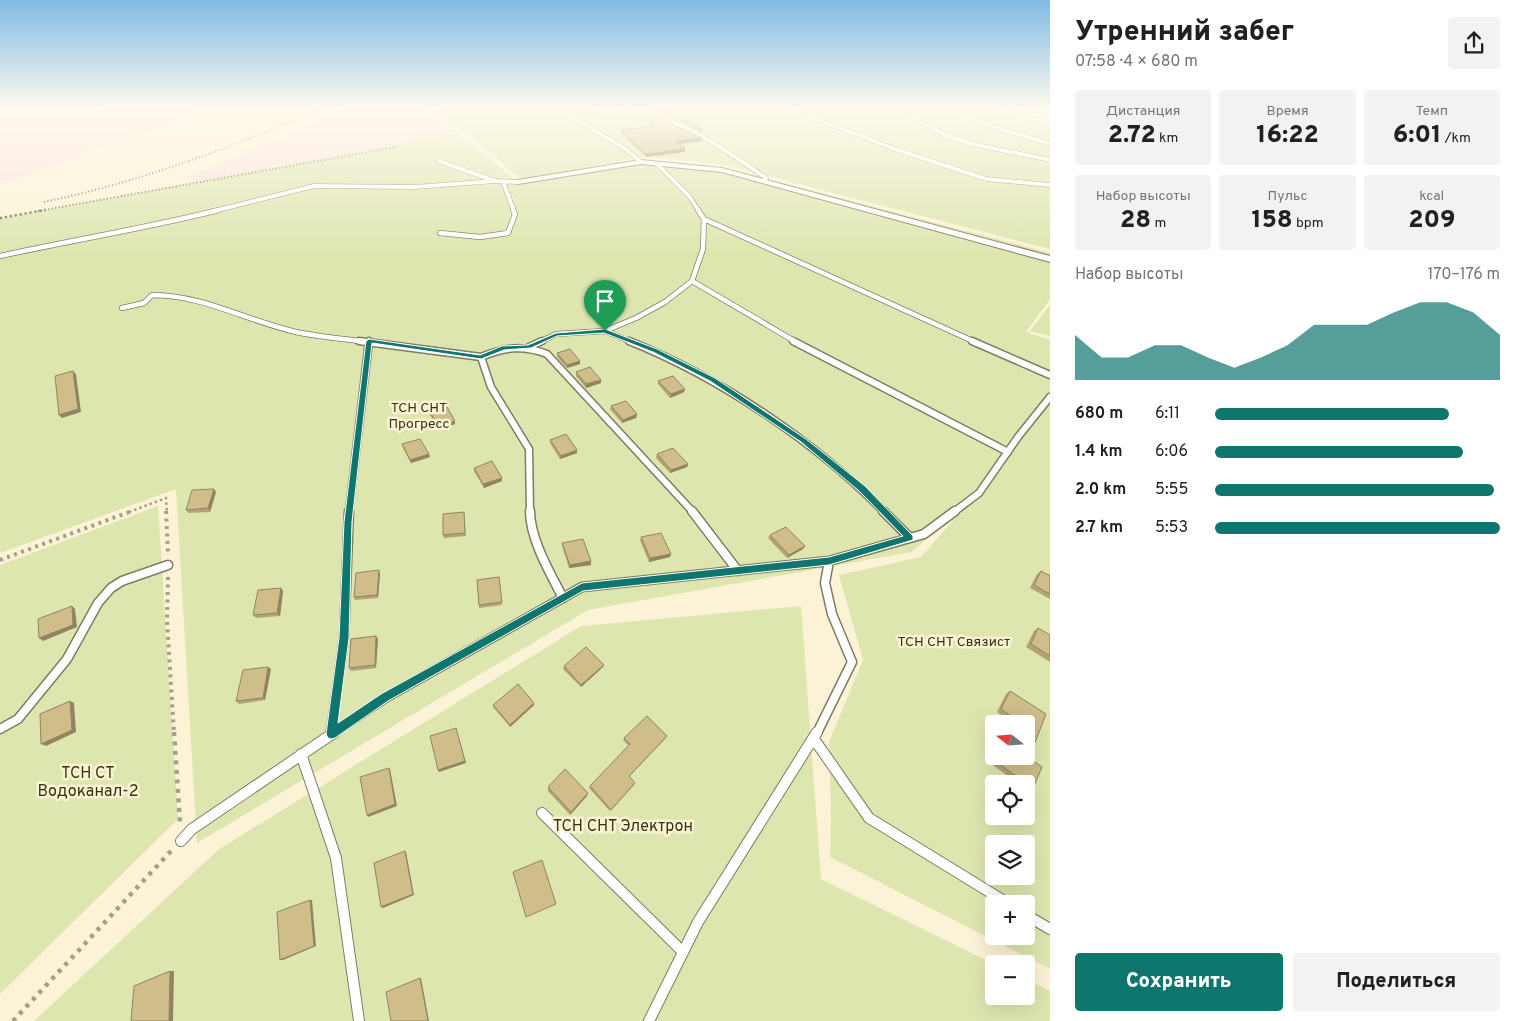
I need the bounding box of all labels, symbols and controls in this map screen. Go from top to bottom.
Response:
text: Утренний забег [1075,15,1294,51]
button: share [1448,17,1500,69]
text: 07:58 · 4 × 680 m [1075,52,1198,72]
text: Дистанция [1106,103,1180,120]
text: Время [1266,103,1309,120]
text: Темп [1416,103,1448,120]
text: 2.72 [1108,120,1156,152]
text: 16:22 [1256,120,1319,152]
text: 6:01 [1393,120,1441,152]
text: km [1156,130,1178,147]
text: /km [1441,130,1471,147]
text: Набор высоты [1096,188,1191,205]
text: Пульс [1268,188,1307,205]
text: kcal [1419,188,1444,205]
text: 28 [1120,205,1151,237]
text: 158 [1251,205,1293,237]
text: 209 [1408,205,1456,237]
text: m [1151,215,1166,232]
text: bpm [1293,215,1324,232]
text: Набор высоты [1075,265,1183,285]
text: 170–176 m [1427,265,1500,285]
pin [584,280,626,331]
icon: arrive [591,287,619,315]
park label: ТСН СНТ Прогресс [388,400,450,433]
text: 680 m [1075,404,1123,424]
text: 6:11 [1155,404,1180,424]
text: 1.4 km [1075,442,1123,462]
text: 6:06 [1155,442,1188,462]
text: 2.0 km [1075,480,1126,500]
text: 5:55 [1155,480,1188,500]
text: 2.7 km [1075,518,1123,538]
text: 5:53 [1155,518,1188,538]
park label: ТСН СНТ Связист [898,634,1010,651]
north arrow [985,715,1035,765]
map controls [985,715,1035,1005]
park label: ТСН СТ Водоканал-2 [37,764,139,802]
button: locate [985,775,1035,825]
park label: ТСН СНТ Электрон [553,817,693,837]
button: layers [985,835,1035,885]
button: + [985,895,1035,945]
button: Сохранить [1075,953,1283,1011]
button: Поделиться [1293,953,1500,1011]
button: − [985,955,1035,1005]

